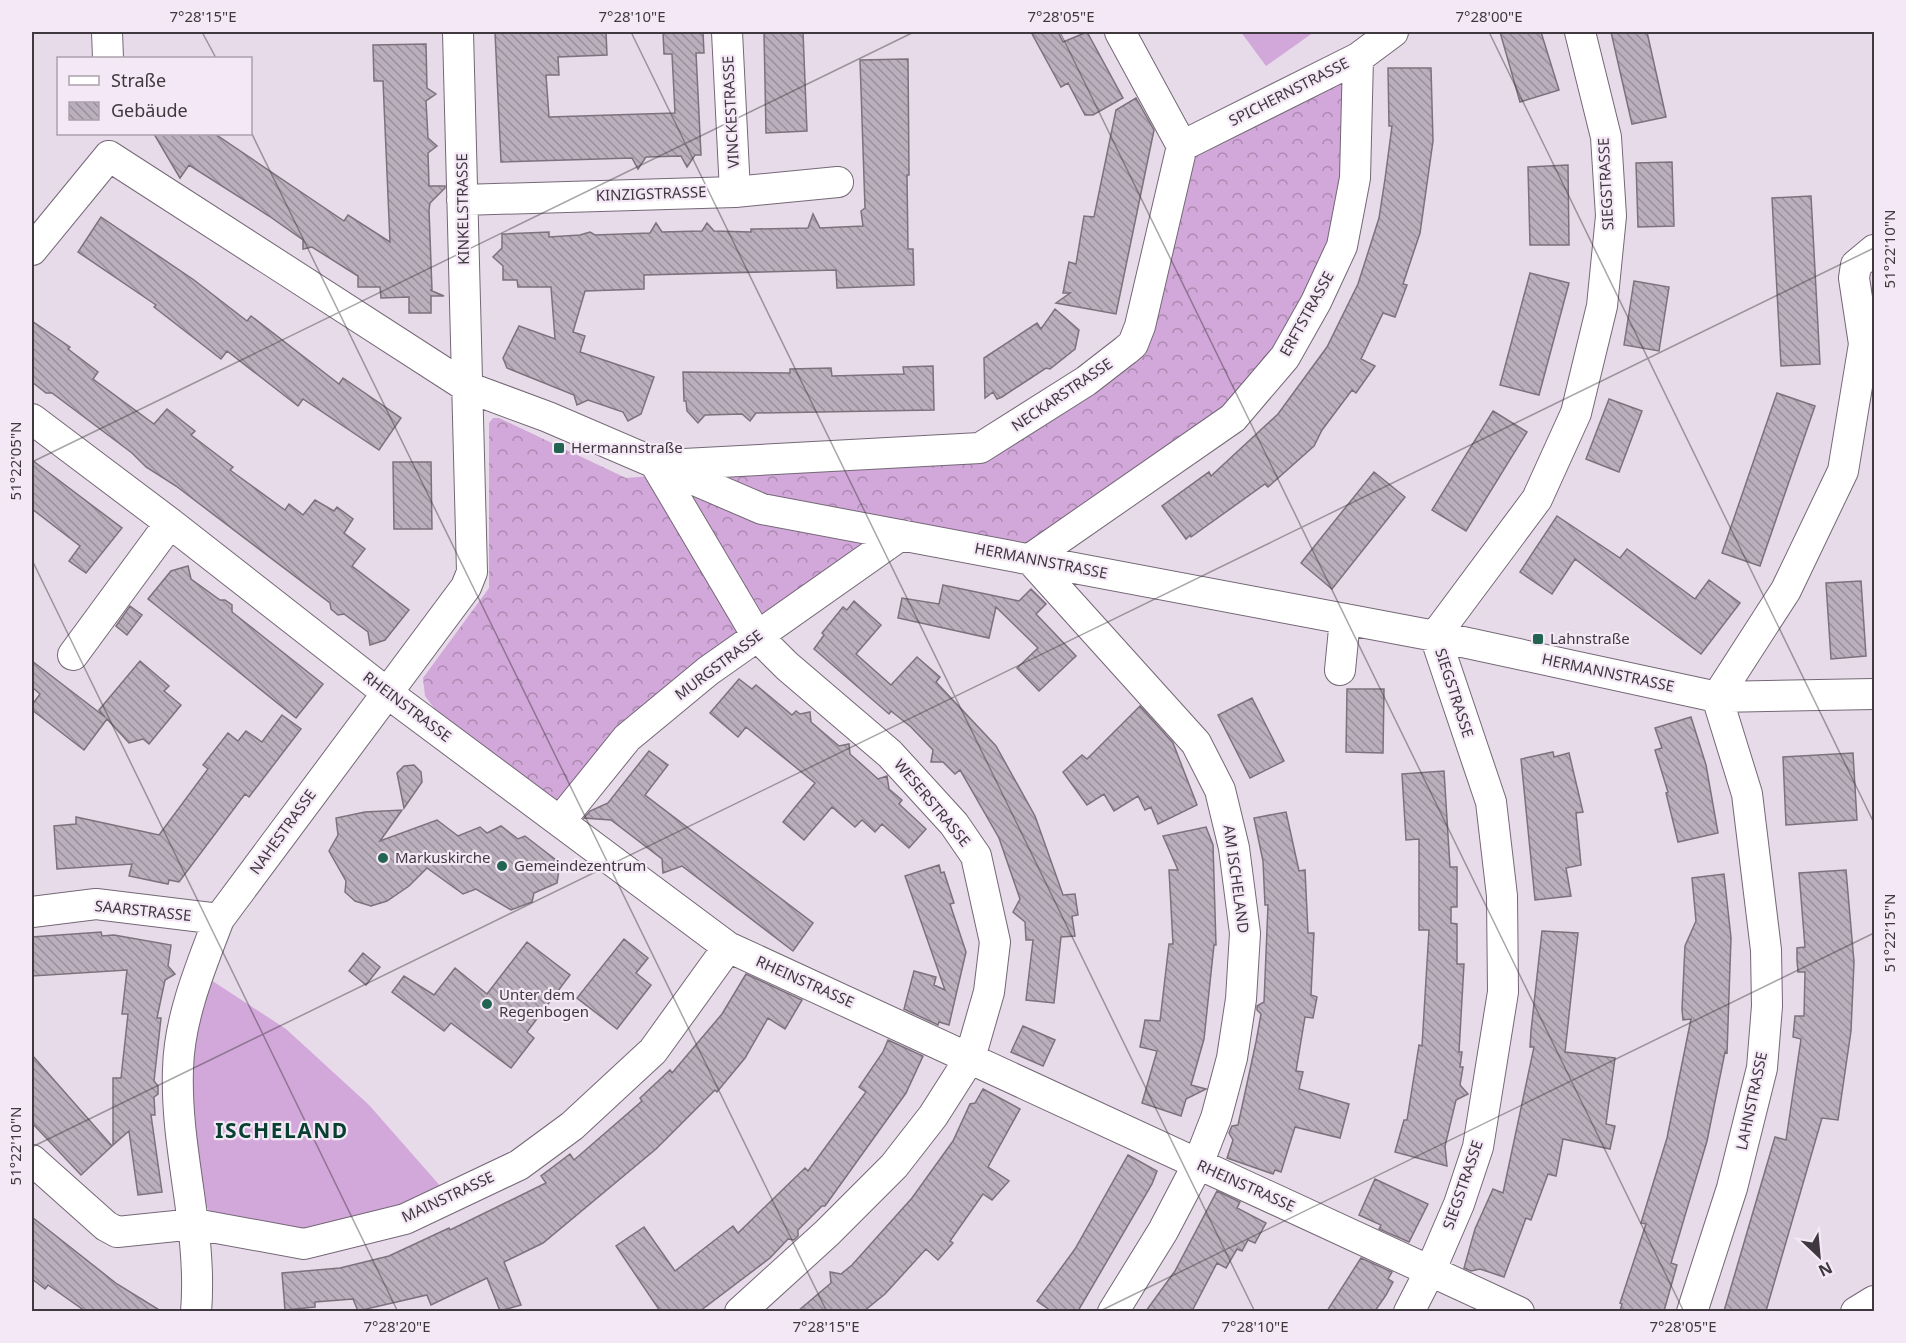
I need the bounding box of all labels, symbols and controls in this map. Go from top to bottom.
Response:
text: 7°28'15"E [169,6,237,26]
text: 7°28'10"E [598,6,666,26]
text: 7°28'05"E [1027,6,1095,26]
text: 7°28'00"E [1455,6,1523,26]
street label: SPICHERNSTRASSE [1225,52,1352,130]
street label: VINCKESTRASSE [717,55,743,169]
legend [57,57,252,135]
text: Straße [111,68,166,92]
text: Gebäude [111,98,188,122]
street label: SIEGSTRASSE [1593,137,1617,231]
street label: KINKELSTRASSE [451,153,473,265]
street label: KINZIGSTRASSE [595,181,707,205]
text: 51°22'10"N [1879,210,1899,288]
street label: ERFTSTRASSE [1275,268,1338,360]
street label: NECKARSTRASSE [1007,353,1116,435]
text: 51°22'05"N [5,422,25,500]
place label: Hermannstraße [571,437,683,457]
marker: Hermannstraße [552,441,566,455]
street label: HERMANNSTRASSE [973,537,1109,583]
street label: MURGSTRASSE [670,625,766,704]
place label: Lahnstraße [1550,628,1630,648]
marker: Lahnstraße [1531,632,1545,646]
street label: SIEGSTRASSE [1431,645,1479,740]
street label: HERMANNSTRASSE [1540,648,1676,696]
street label: RHEINSTRASSE [359,666,456,746]
street label: WESERSTRASSE [890,754,975,850]
street label: NAHESTRASSE [244,785,320,878]
street label: AM ISCHELAND [1219,823,1254,934]
place label: Markuskirche [395,847,490,867]
marker: Markuskirche [376,851,390,865]
place label: Gemeindezentrum [514,855,646,875]
marker: Gemeindezentrum [495,859,509,873]
text: 51°22'15"N [1879,894,1899,972]
street label: SAARSTRASSE [94,895,192,925]
street label: RHEINSTRASSE [753,950,858,1012]
place label: Unter dem Regenbogen [499,984,589,1021]
marker: Unter dem Regenbogen [480,997,494,1011]
street label: LAHNSTRASSE [1731,1050,1771,1152]
text: 51°22'10"N [5,1107,25,1185]
district label: ISCHELAND [215,1116,349,1144]
street label: SIEGSTRASSE [1437,1138,1487,1232]
street label: RHEINSTRASSE [1194,1154,1299,1216]
street label: MAINSTRASSE [398,1166,497,1226]
north arrow [1789,1226,1849,1286]
text: N [1815,1257,1836,1282]
text: 7°28'20"E [363,1316,431,1336]
text: 7°28'15"E [792,1316,860,1336]
text: 7°28'10"E [1221,1316,1289,1336]
text: 7°28'05"E [1649,1316,1717,1336]

